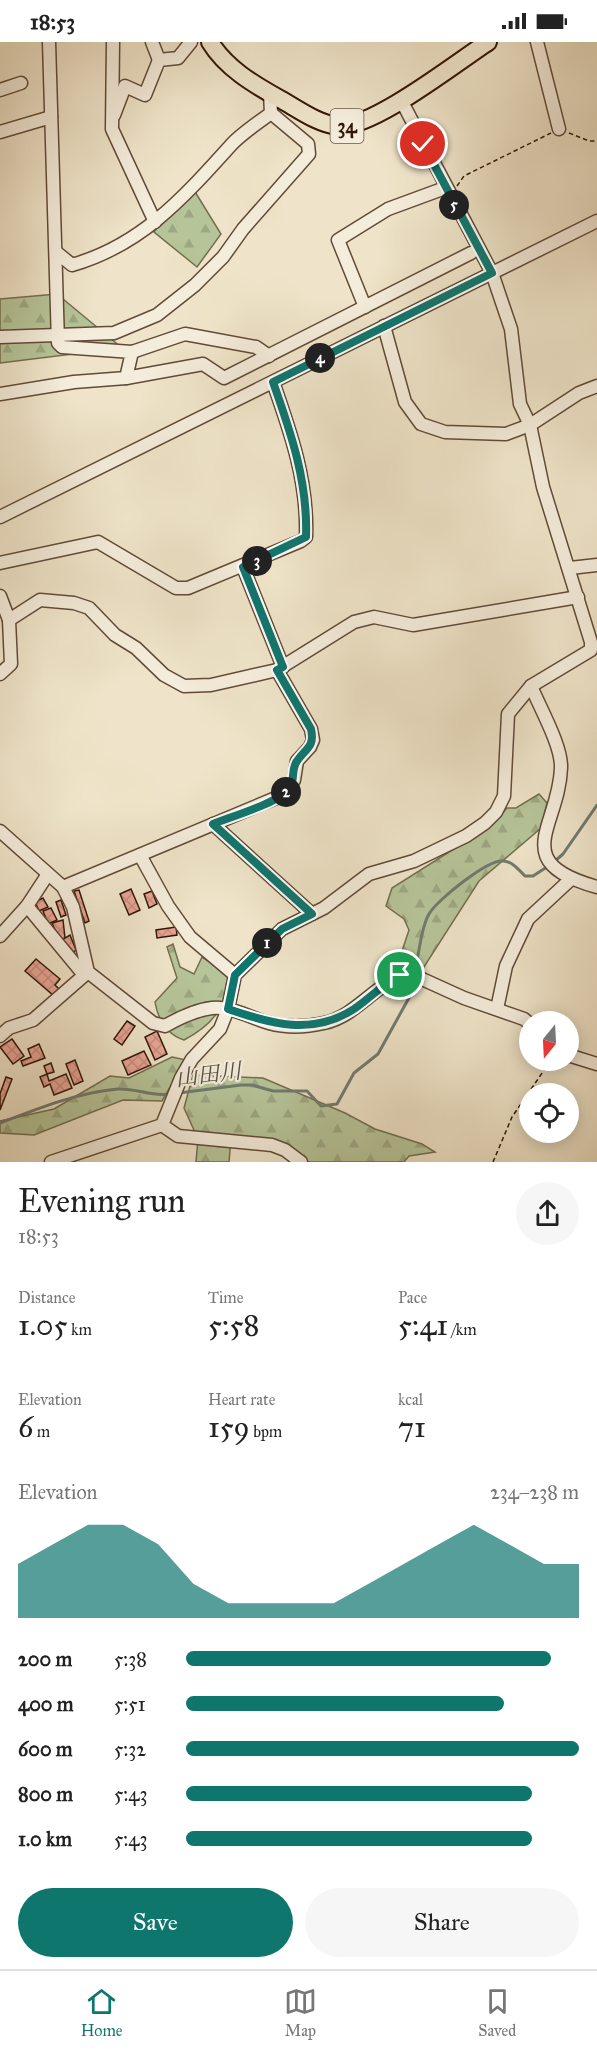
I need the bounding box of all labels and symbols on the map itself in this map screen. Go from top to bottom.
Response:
road number: 34 [330,109,364,143]
pin [397,118,448,169]
pin: 5 [439,190,469,220]
pin: 4 [305,343,335,373]
pin: 3 [242,546,272,576]
pin: 2 [271,777,301,807]
pin: 1 [252,928,282,958]
pin [374,949,425,1000]
north arrow [519,1011,579,1071]
water label: 山田川 [174,1057,244,1092]

